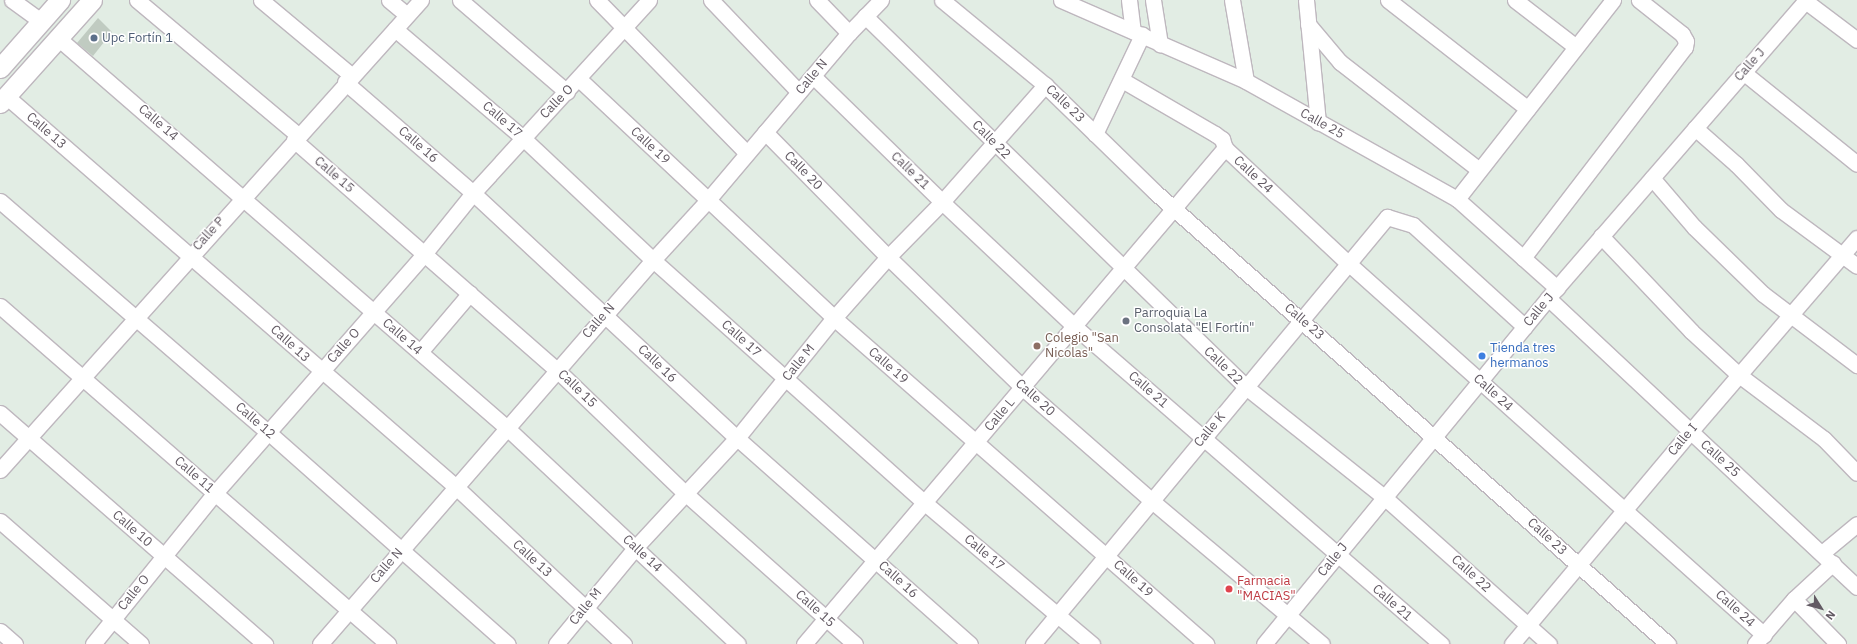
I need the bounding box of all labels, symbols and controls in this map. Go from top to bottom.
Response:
place label: Upc Fortín 1 [102,30,173,46]
marker: Upc Fortín 1 [89,33,99,43]
street label: Calle J [1731,45,1769,85]
street label: Calle N [793,56,831,98]
street label: Calle O [537,82,577,122]
street label: Calle 23 [1042,82,1088,126]
street label: Calle 17 [479,98,525,142]
street label: Calle 14 [135,101,181,145]
street label: Calle 25 [1297,106,1347,142]
street label: Calle 13 [23,109,69,153]
street label: Calle 22 [969,118,1013,162]
street label: Calle 16 [395,123,441,167]
street label: Calle 19 [627,124,673,168]
street label: Calle 20 [781,148,825,194]
street label: Calle 21 [887,149,933,193]
street label: Calle 15 [311,153,357,197]
street label: Calle 24 [1230,153,1276,197]
street label: Calle P [190,214,228,254]
street label: Calle J [1521,290,1557,330]
street label: Calle N [580,300,618,342]
street label: Calle 23 [1281,300,1327,344]
place label: Parroquia La Consolata "El Fortín" [1134,306,1255,337]
street label: Calle 14 [379,315,425,359]
marker: Parroquia La Consolata "El Fortín" [1121,316,1131,326]
street label: Calle 17 [718,317,764,361]
street label: Calle 13 [267,322,313,366]
street label: Calle O [324,325,364,367]
place label: Colegio "San Nicolas" [1045,331,1119,362]
street label: Calle M [779,341,819,385]
marker: Colegio "San Nicolas" [1032,341,1042,351]
place label: Tienda tres hermanos [1490,341,1555,372]
street label: Calle 16 [634,342,680,386]
street label: Calle 19 [865,344,911,388]
street label: Calle 22 [1200,344,1246,388]
marker: Tienda tres hermanos [1477,351,1487,361]
street label: Calle 15 [554,367,600,411]
street label: Calle 21 [1125,368,1171,412]
street label: Calle 24 [1470,371,1516,415]
street label: Calle 20 [1012,376,1058,420]
street label: Calle L [982,395,1018,435]
street label: Calle 12 [232,399,278,443]
street label: Calle K [1191,409,1229,451]
street label: Calle I [1665,421,1701,459]
street label: Calle 25 [1697,437,1743,481]
street label: Calle 11 [171,453,217,497]
street label: Calle 10 [109,507,155,551]
street label: Calle 23 [1524,515,1570,559]
street label: Calle 14 [619,532,665,576]
street label: Calle 17 [961,532,1007,574]
street label: Calle 13 [509,537,555,581]
street label: Calle J [1315,540,1351,580]
street label: Calle N [368,545,406,587]
street label: Calle 22 [1448,552,1494,596]
street label: Calle 19 [1110,557,1156,601]
street label: Calle 16 [875,558,921,602]
street label: Calle O [115,572,153,614]
place label: Farmacia "MACIAS" [1237,574,1296,605]
street label: Calle 21 [1369,581,1415,625]
marker: Farmacia "MACIAS" [1224,584,1234,594]
street label: Calle M [566,585,606,629]
street label: Calle 15 [792,587,838,631]
street label: Calle 24 [1712,587,1758,631]
north arrow [1801,588,1841,628]
text: N [1823,608,1839,623]

